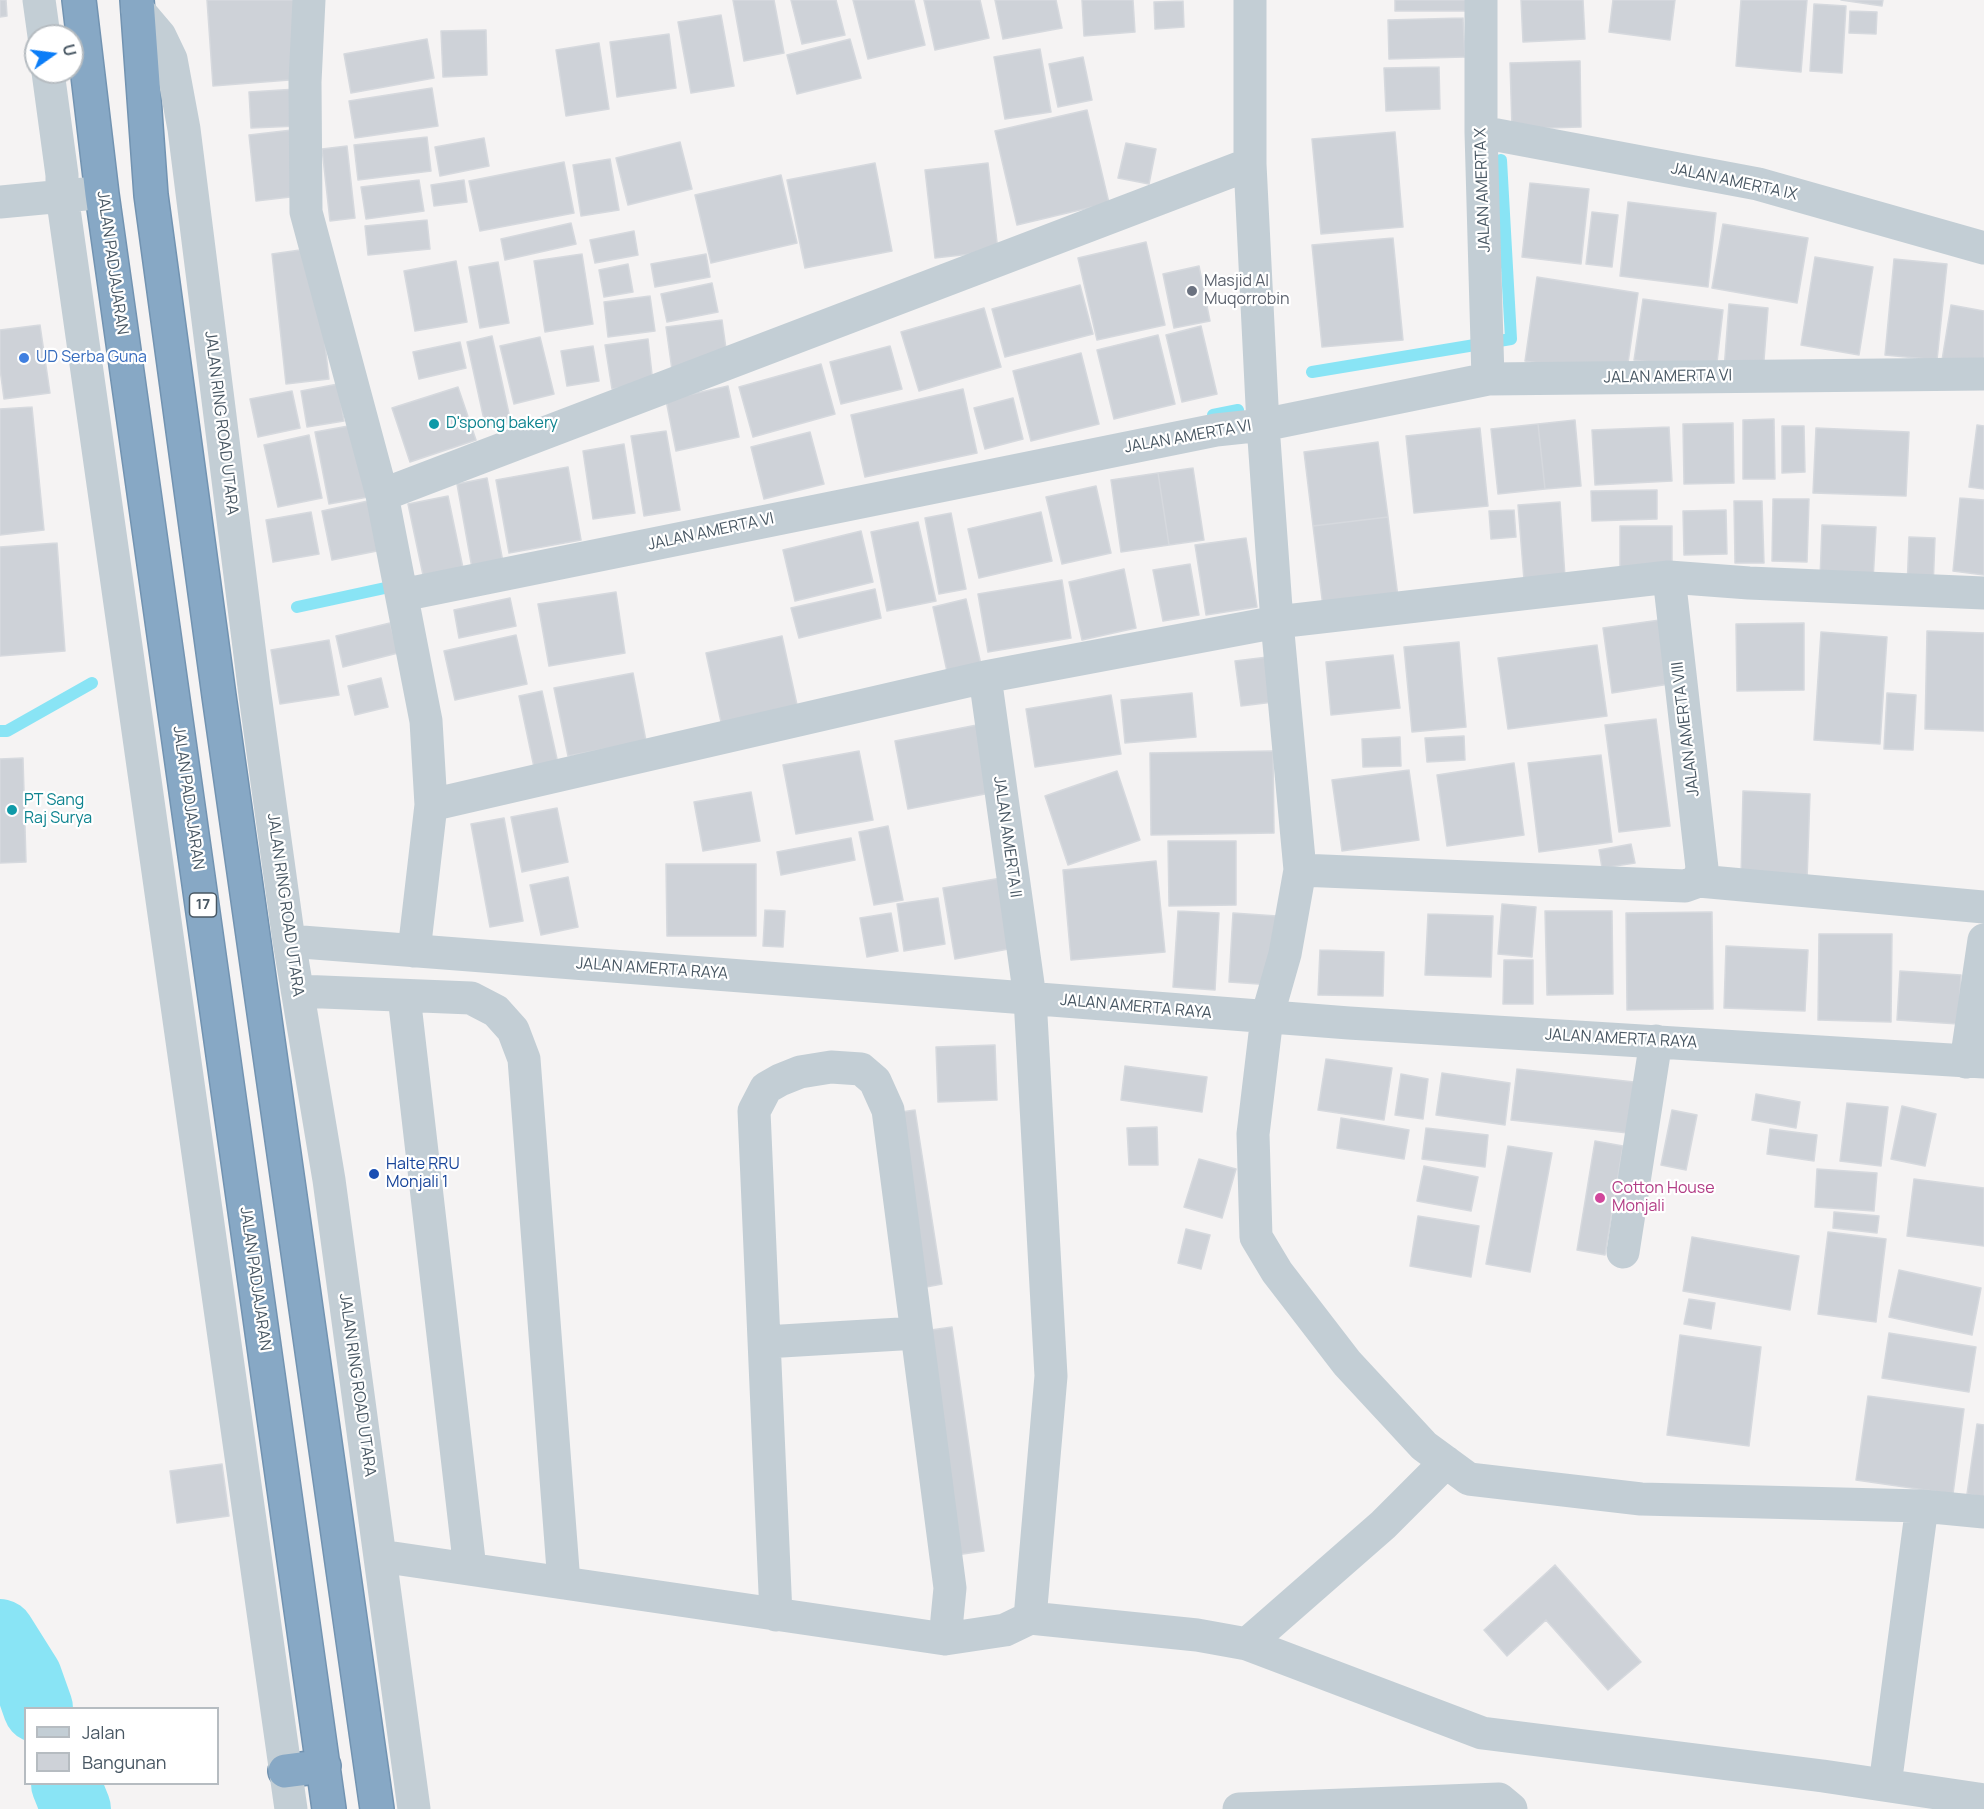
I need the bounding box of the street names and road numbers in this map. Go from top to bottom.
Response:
street label: JALAN AMERTA X [1471,127,1495,253]
street label: JALAN AMERTA IX [1669,159,1799,205]
street label: JALAN PADJAJARAN [92,190,132,336]
street label: JALAN RING ROAD UTARA [200,330,242,516]
street label: JALAN AMERTA VI [1604,366,1732,388]
street label: JALAN AMERTA VI [1123,416,1253,458]
street label: JALAN AMERTA VI [646,509,776,555]
street label: JALAN AMERTA VIII [1668,660,1704,798]
street label: JALAN PADJAJARAN [168,725,208,871]
street label: JALAN AMERTA II [989,775,1025,899]
street label: JALAN RING ROAD UTARA [263,812,307,998]
road number: 17 [190,893,216,917]
street label: JALAN AMERTA RAYA [575,954,729,984]
street label: JALAN AMERTA RAYA [1059,991,1213,1023]
street label: JALAN AMERTA RAYA [1544,1025,1698,1053]
street label: JALAN PADJAJARAN [235,1206,275,1352]
street label: JALAN RING ROAD UTARA [335,1292,379,1478]

